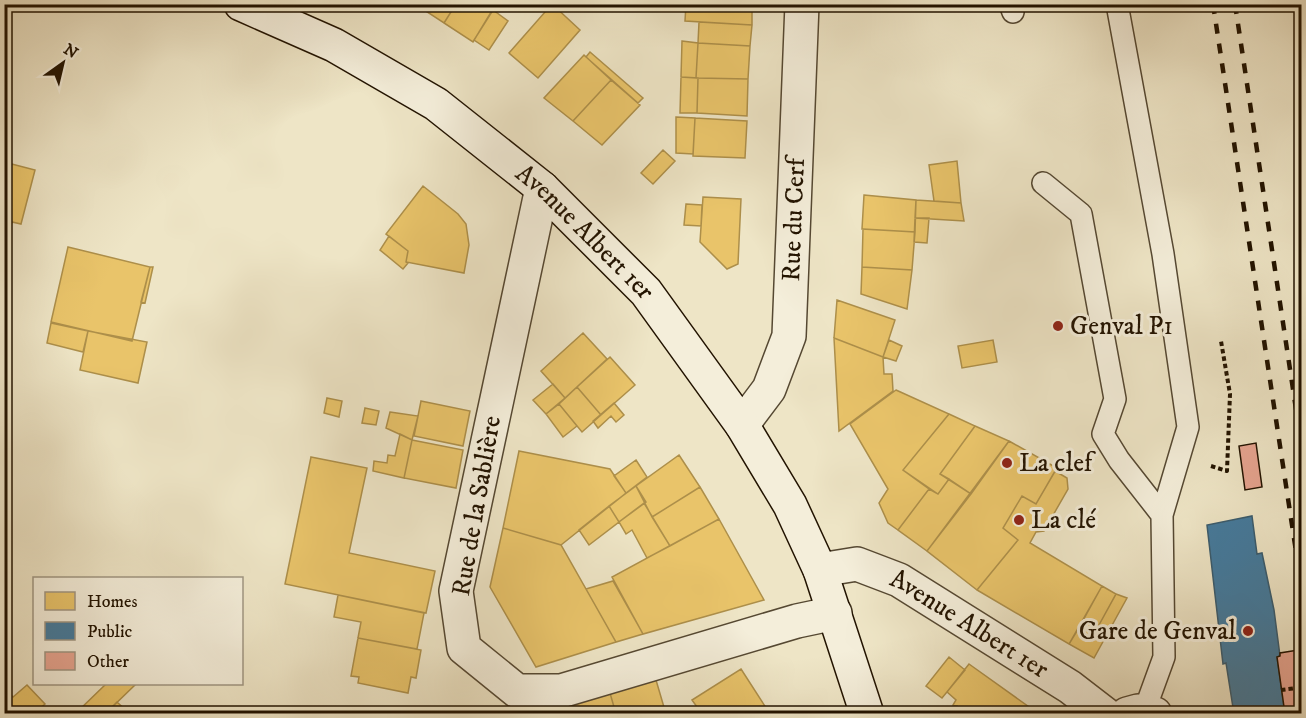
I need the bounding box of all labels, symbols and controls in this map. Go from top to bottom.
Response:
north arrow [33,33,93,93]
text: N [60,39,82,63]
street label: Rue du Cerf [775,154,813,282]
street label: Avenue Albert 1er [509,157,662,306]
place label: Genval P1 [1070,310,1173,343]
marker: Genval P1 [1051,319,1065,333]
street label: Rue de la Sablière [445,413,509,599]
place label: La clef [1019,447,1096,480]
marker: La clef [1000,456,1014,470]
place label: La clé [1031,504,1096,537]
marker: La clé [1012,513,1026,527]
street label: Avenue Albert 1er [885,562,1055,686]
legend [33,577,243,685]
text: Homes [87,591,138,613]
place label: Gare de Genval [1079,615,1236,648]
text: Public [87,621,133,643]
marker: Gare de Genval [1241,624,1255,638]
text: Other [87,651,129,673]

